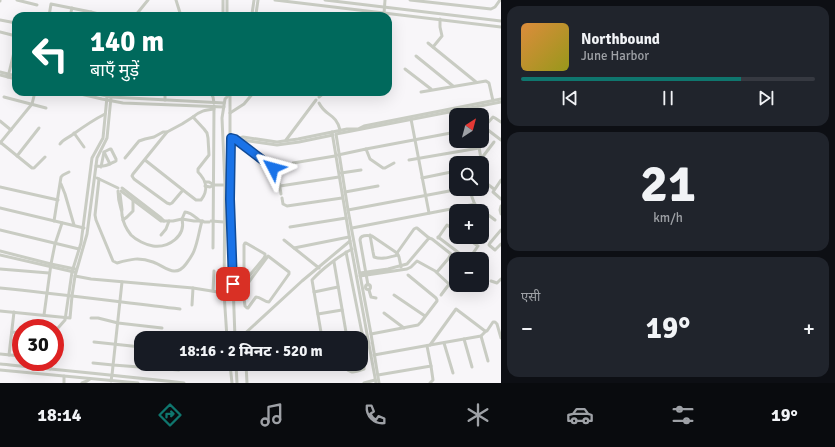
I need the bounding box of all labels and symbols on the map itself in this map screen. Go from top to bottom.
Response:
north arrow [449,108,489,148]
position arrow [252,147,294,189]
pin [216,267,250,301]
speed limit sign: 30 [12,319,64,371]

